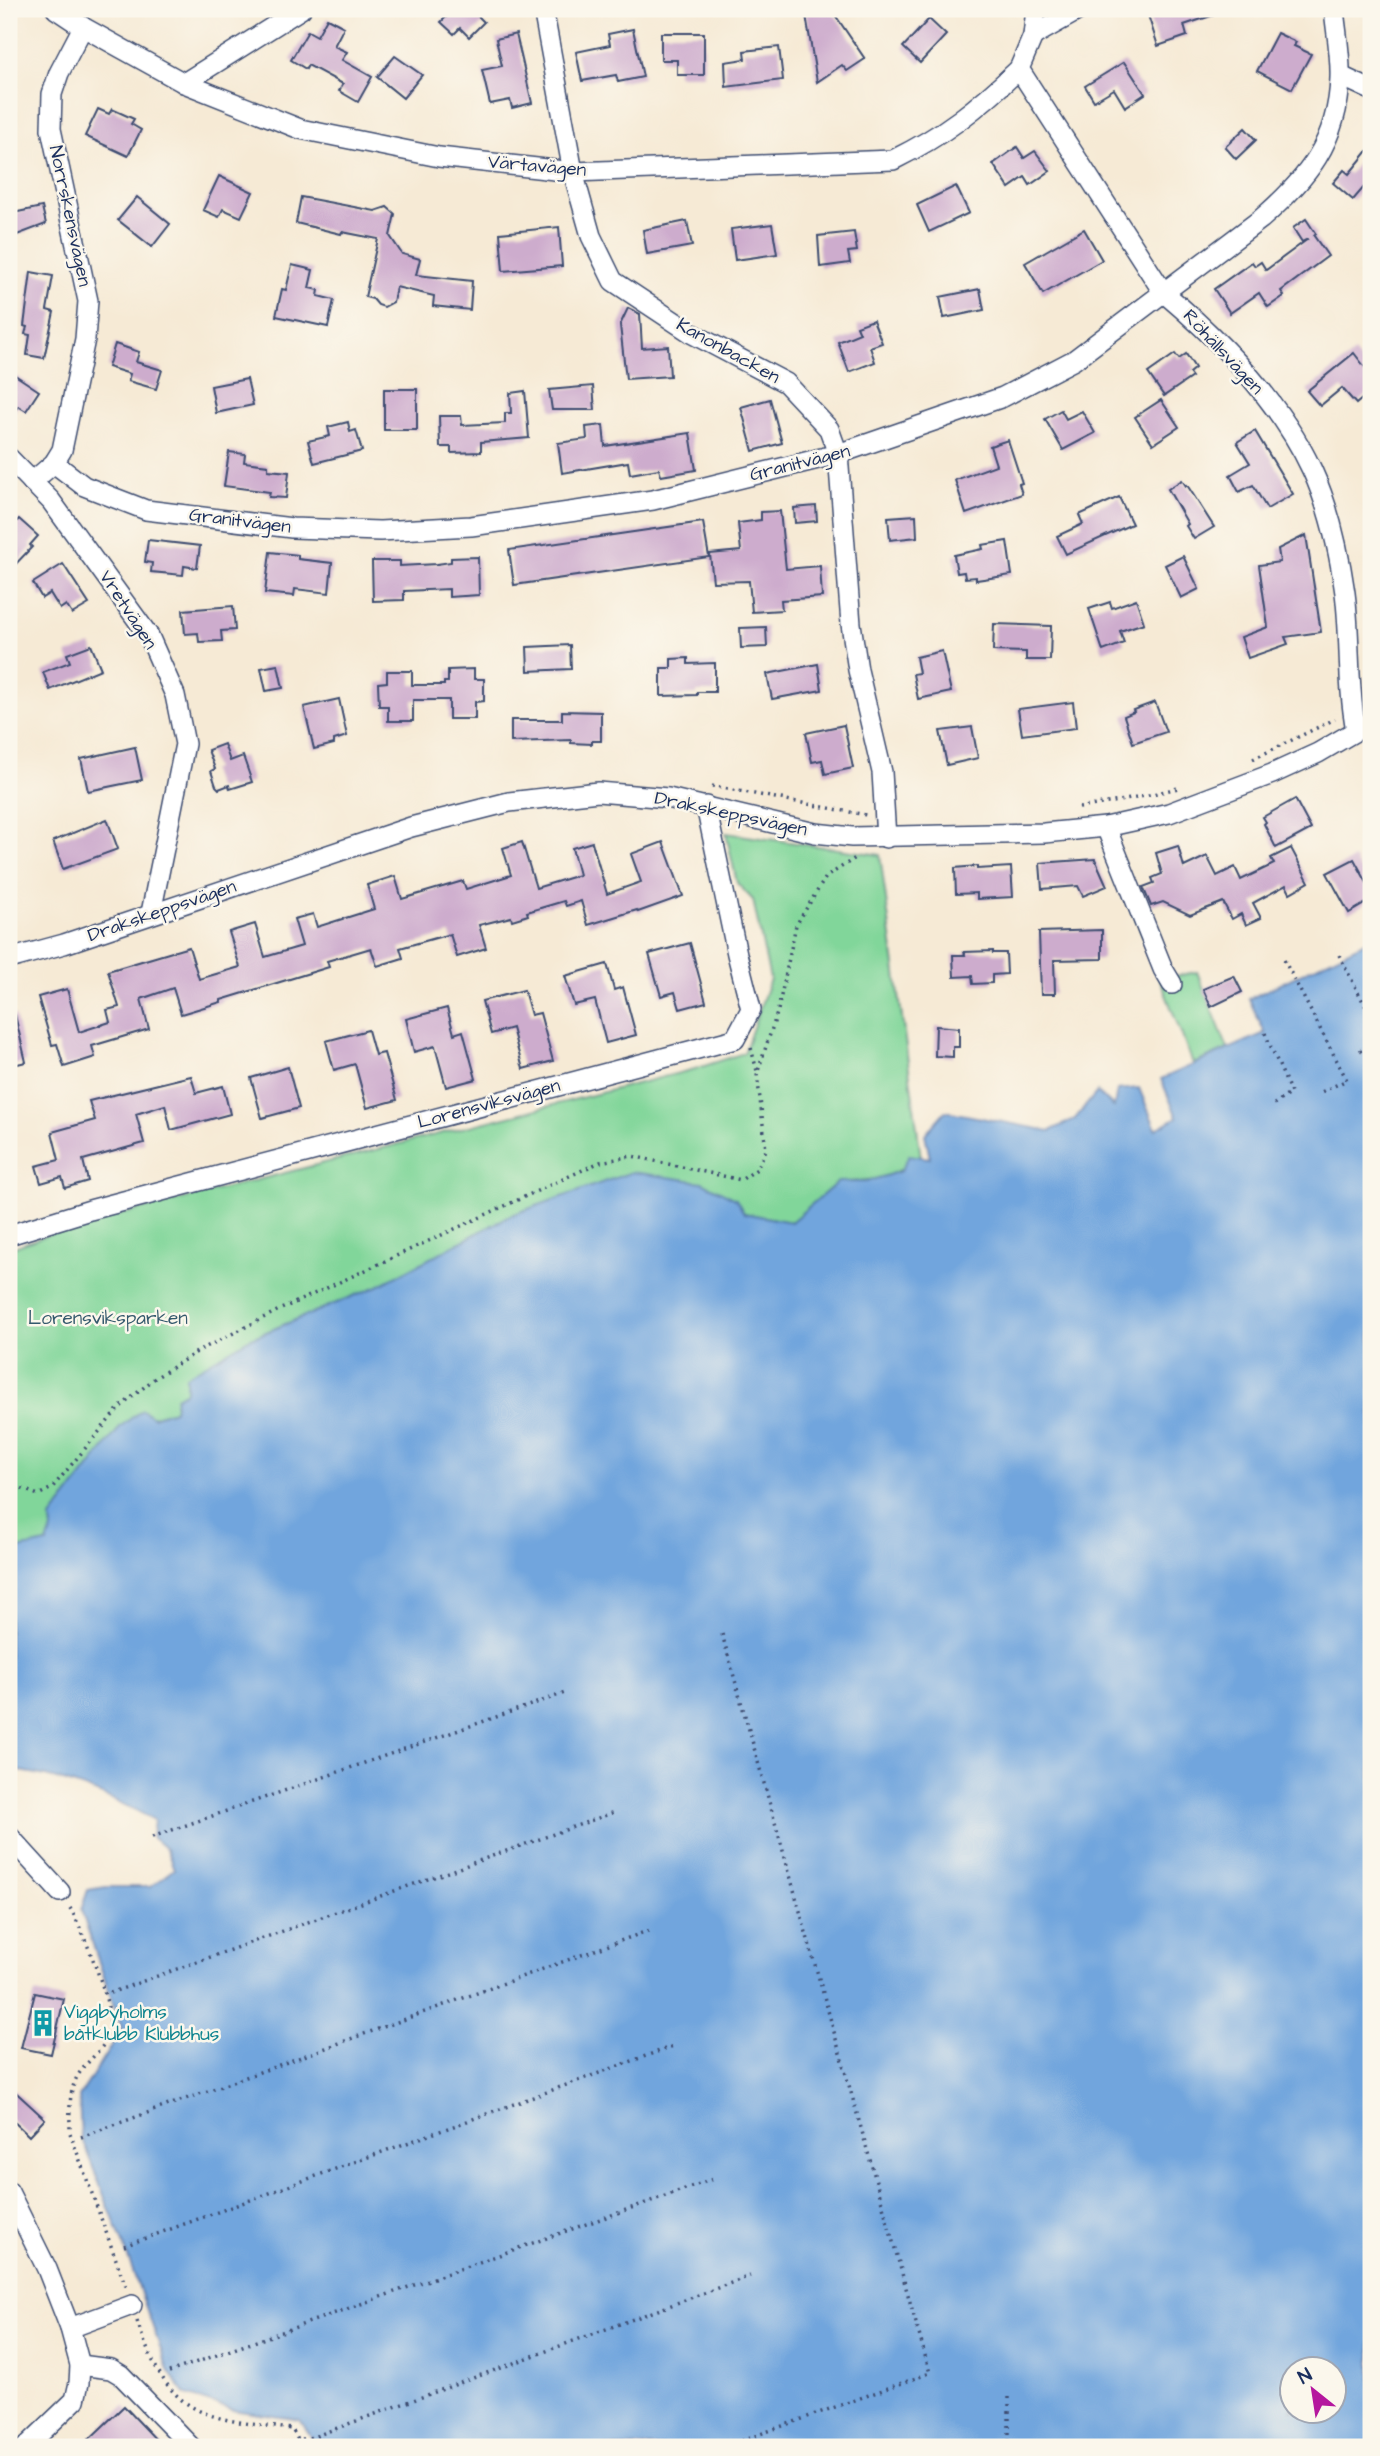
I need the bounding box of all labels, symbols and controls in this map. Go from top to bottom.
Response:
street label: Norrskensvägen [41,143,98,289]
street label: Värtavägen [487,148,587,185]
street label: Röhällsvägen [1176,303,1270,401]
street label: Kanonbacken [671,311,785,391]
street label: Granitvägen [747,438,853,489]
street label: Granitvägen [187,501,292,542]
street label: Vretvägen [91,565,164,655]
street label: Drakskeppsvägen [652,785,810,844]
street label: Drakskeppsvägen [84,873,240,950]
street label: Lorensviksvägen [415,1072,564,1137]
park label: Lorensviksparken [28,1305,188,1332]
place label: Viggbyholms båtklubb Klubbhus [64,1999,219,2048]
building icon: Viggbyholms båtklubb Klubbhus [28,2008,58,2038]
north arrow [1278,2354,1348,2424]
text: N [1293,2362,1317,2391]

